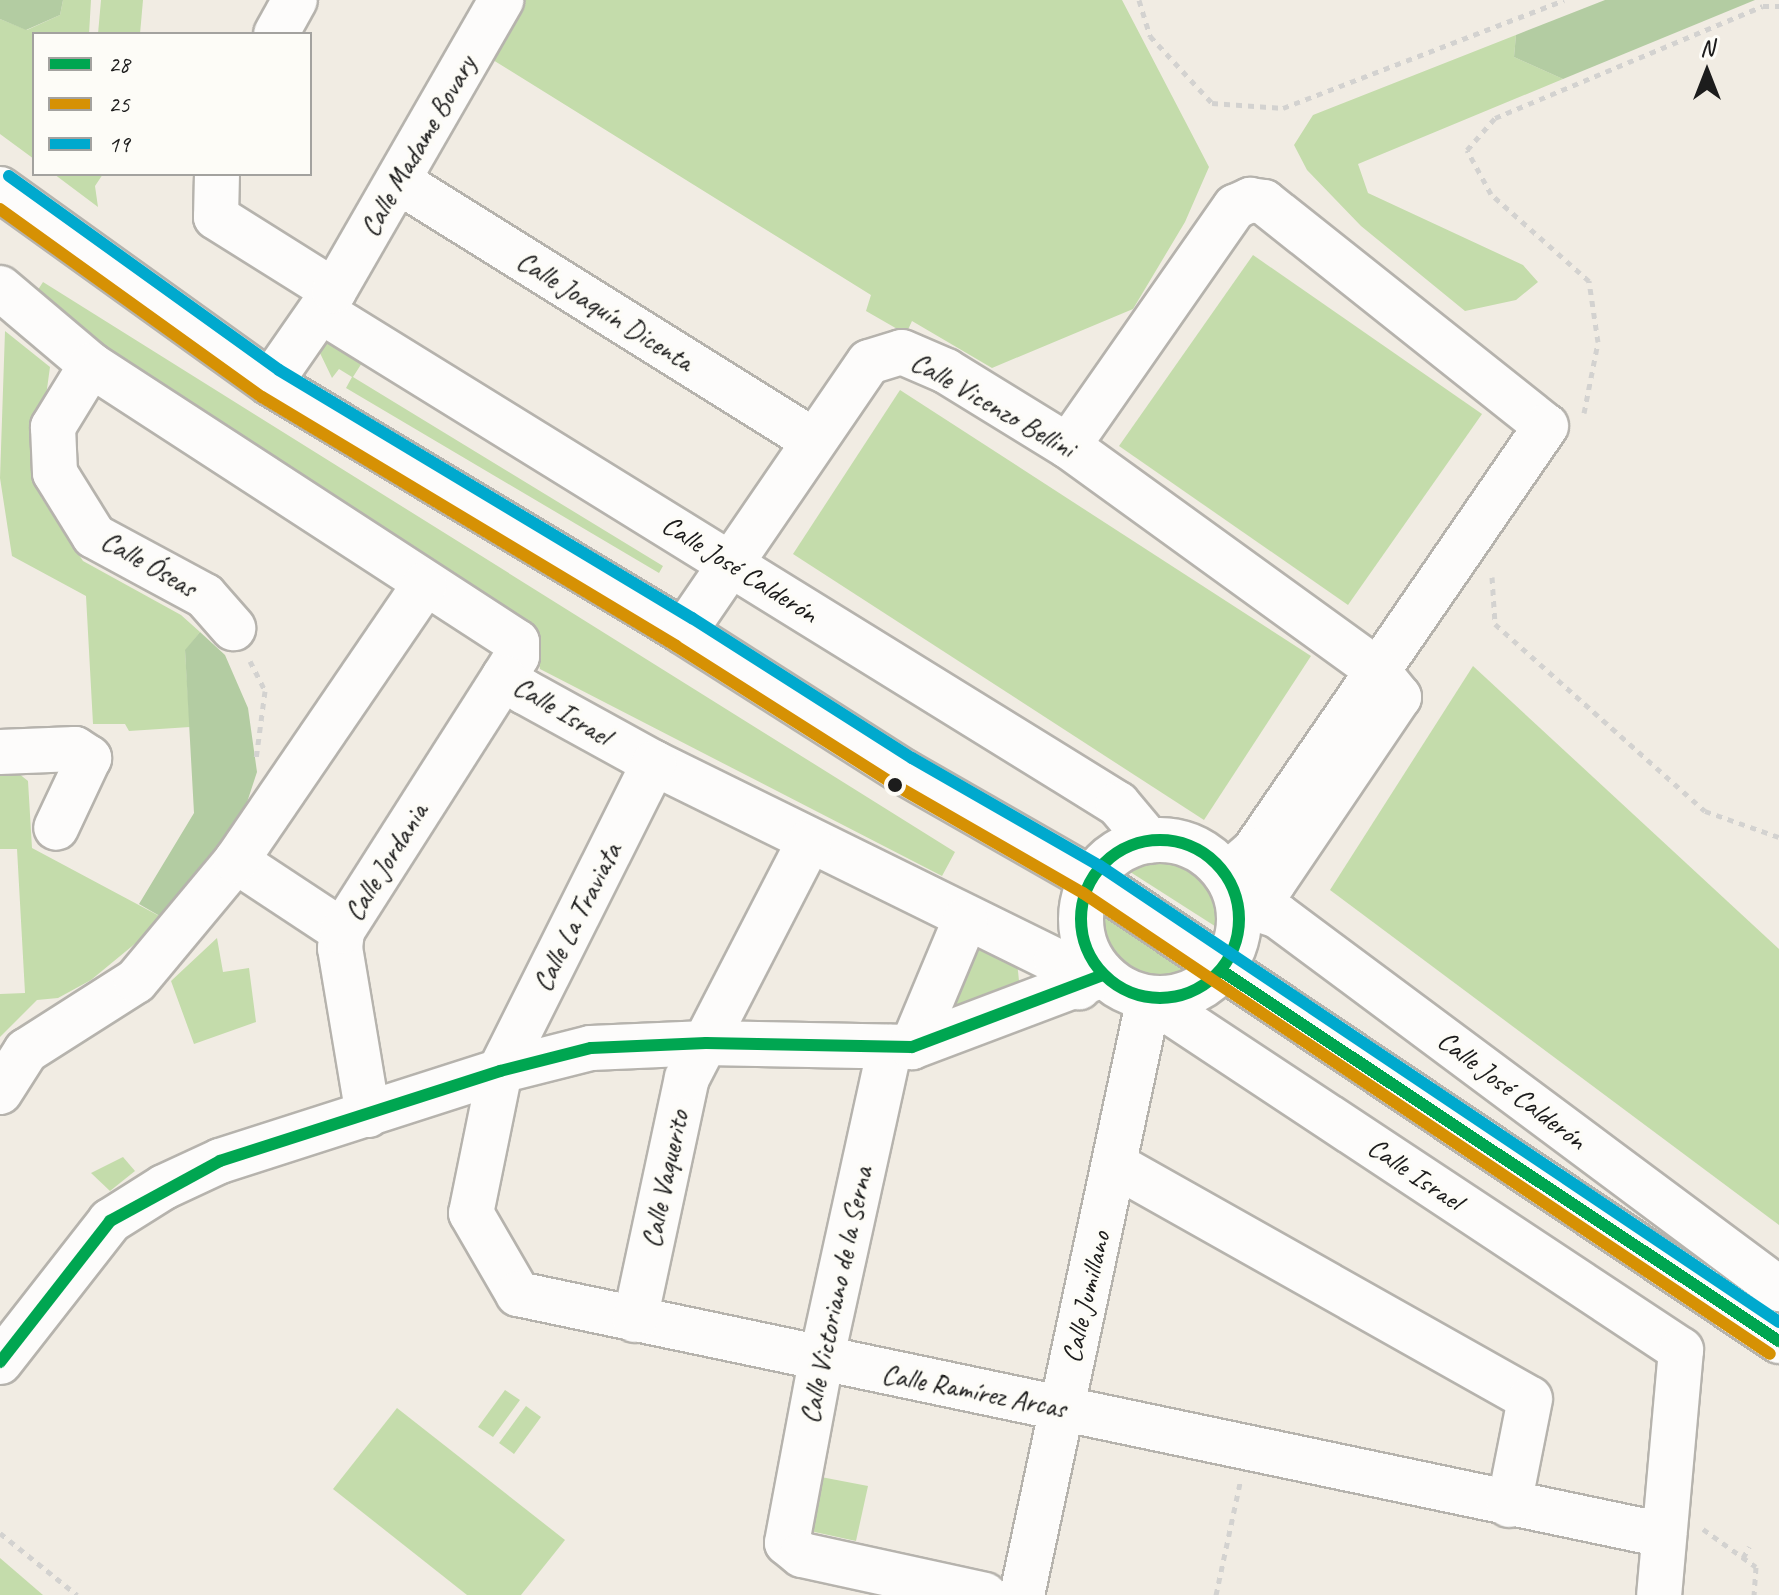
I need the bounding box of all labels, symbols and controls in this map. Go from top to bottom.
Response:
legend [32,32,312,176]
north arrow [1667,32,1747,112]
text: N [1700,34,1714,62]
text: 28 [108,49,130,79]
street label: Calle Madame Bovary [353,50,483,242]
text: 25 [108,89,130,119]
text: 19 [108,129,130,159]
street label: Calle Joaquín Dicenta [511,244,699,378]
street label: Calle Vicenzo Bellini [905,345,1081,465]
street label: Calle José Calderón [656,508,824,630]
street label: Calle Óseas [96,523,202,605]
street label: Calle Israel [507,669,617,753]
unlabelled marker [887,777,903,793]
street label: Calle Jordania [337,797,435,927]
street label: Calle La Traviata [525,837,629,997]
street label: Calle José Calderón [1431,1023,1593,1157]
street label: Calle Vaquerito [634,1107,696,1251]
street label: Calle Israel [1361,1130,1469,1218]
street label: Calle Victoriano de la Serna [792,1163,880,1427]
street label: Calle Jumillano [1055,1228,1117,1366]
street label: Calle Ramírez Arcas [878,1356,1070,1426]

